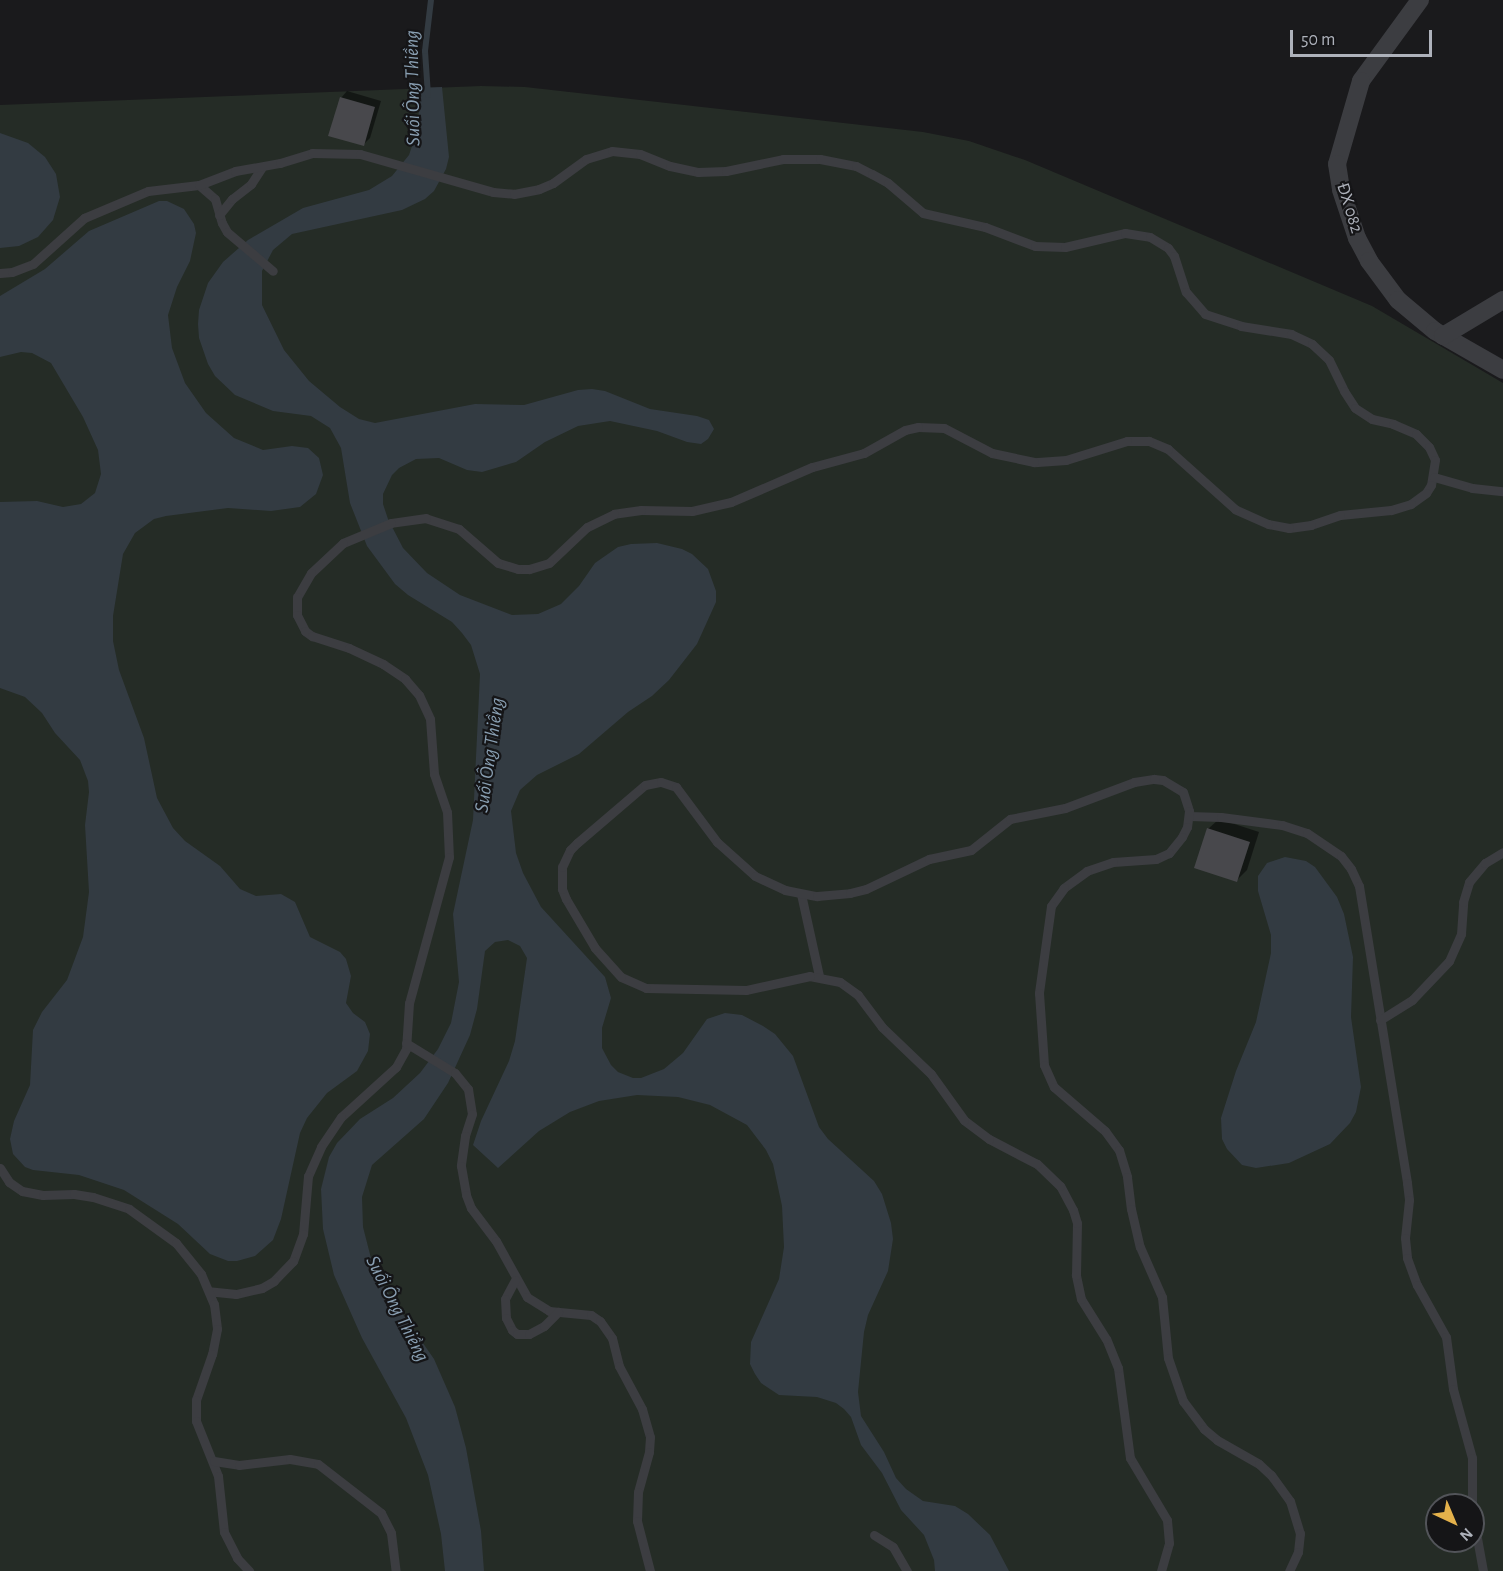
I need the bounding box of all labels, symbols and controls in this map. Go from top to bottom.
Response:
scale bar [1293,18,1436,56]
water label: Suối Ông Thiềng [400,30,426,146]
text: 50 m [1301,31,1335,49]
street label: ĐX 082 [1331,180,1367,236]
water label: Suối Ông Thiềng [470,696,510,814]
water label: Suối Ông Thiềng [360,1252,434,1366]
north arrow [1425,1493,1485,1553]
text: N [1457,1525,1476,1544]

